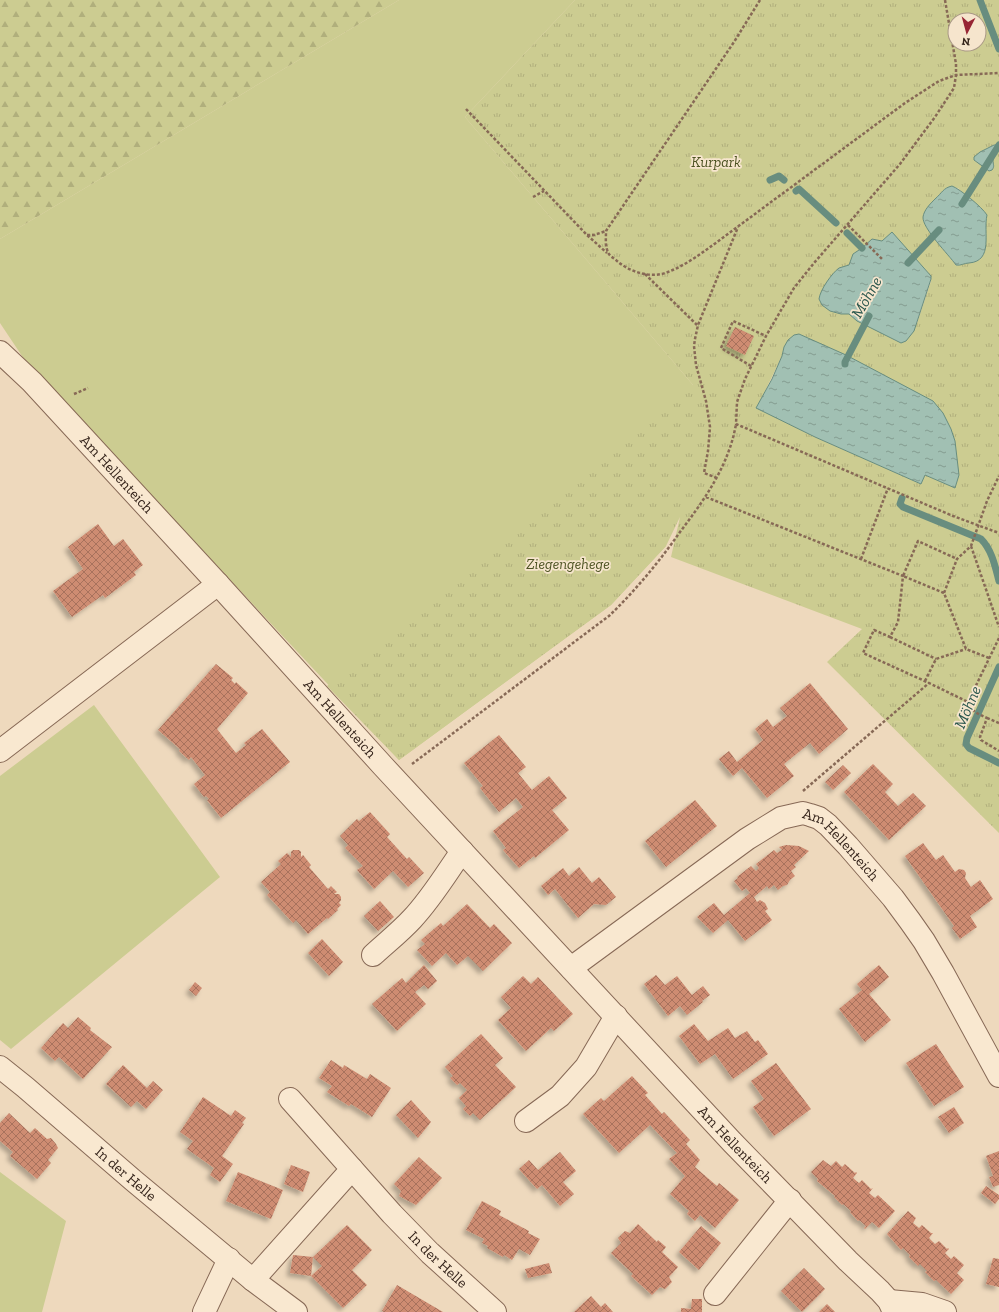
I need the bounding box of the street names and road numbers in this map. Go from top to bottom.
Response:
street label: Am Hellenteich [76,431,158,517]
street label: Am Hellenteich [300,675,381,762]
street label: Am Hellenteich [801,804,883,885]
street label: Am Hellenteich [694,1102,776,1187]
street label: In der Helle [92,1143,160,1205]
street label: In der Helle [405,1227,471,1292]

